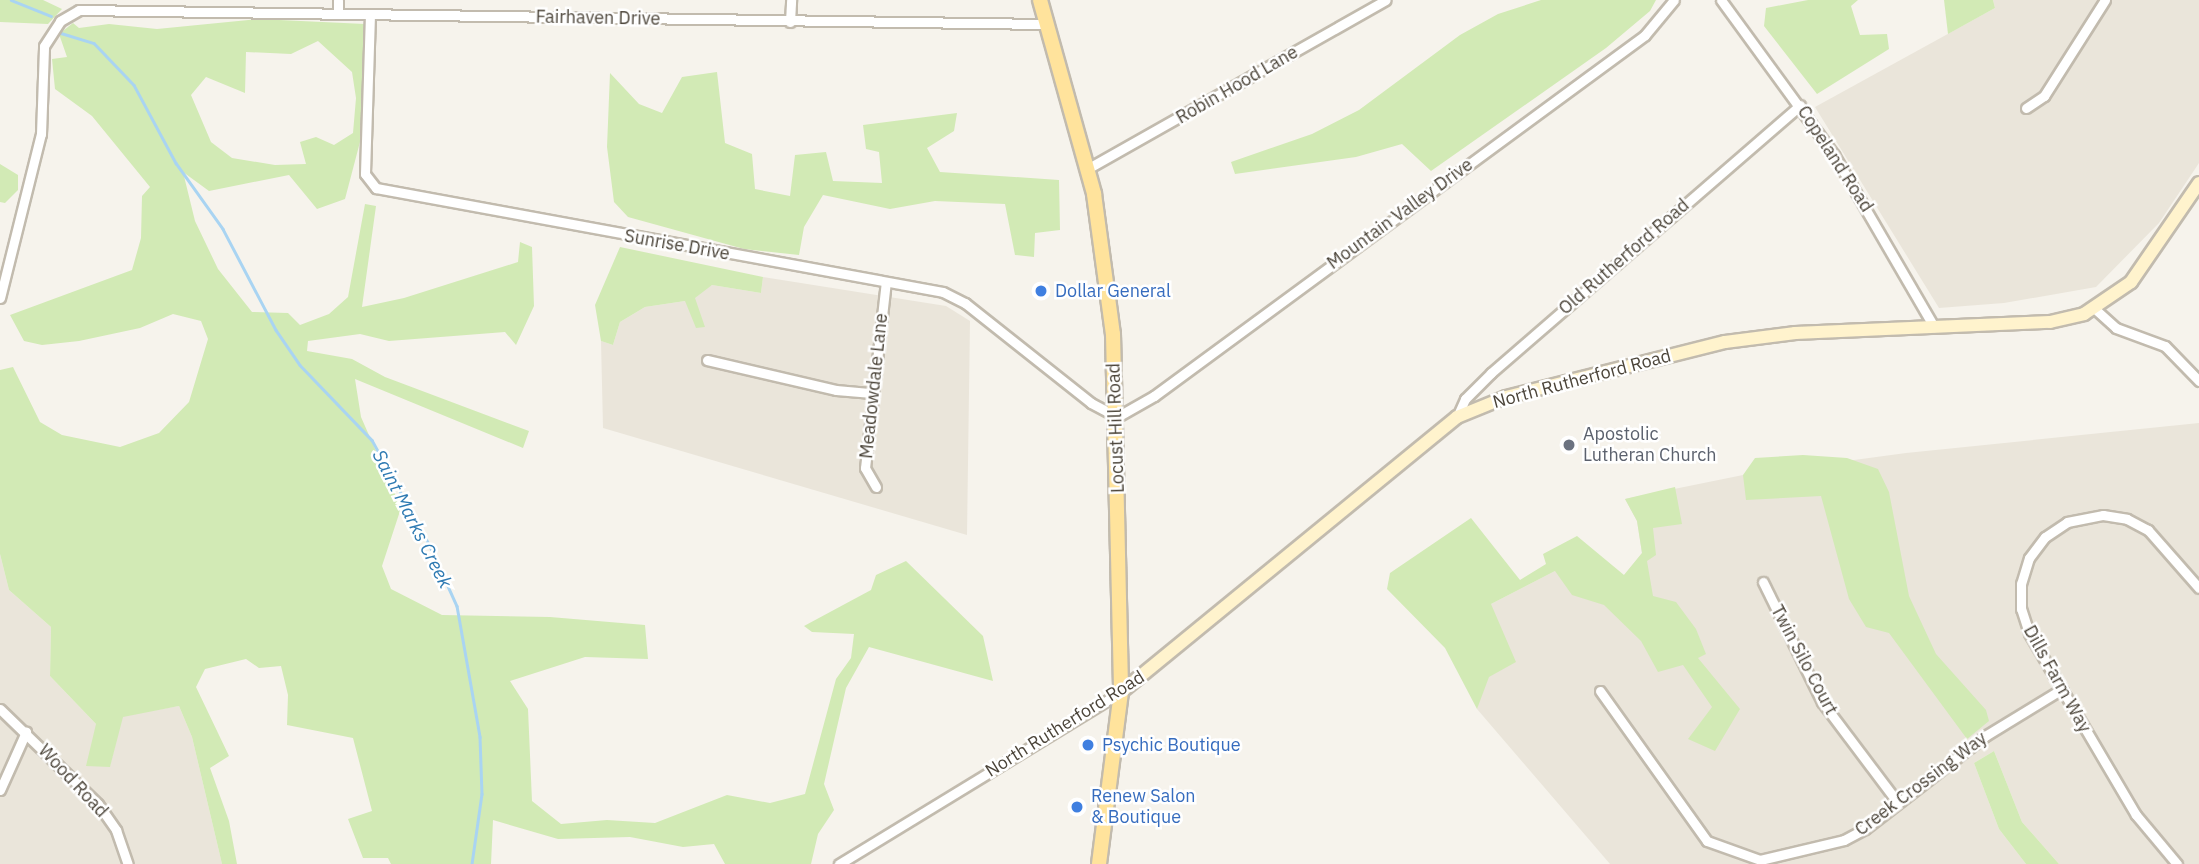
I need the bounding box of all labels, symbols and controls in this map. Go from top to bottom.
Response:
street label: Fairhaven Drive [536,6,660,30]
street label: Robin Hood Lane [1172,41,1302,129]
street label: Copeland Road [1793,102,1877,216]
street label: Mountain Valley Drive [1323,154,1477,274]
street label: Old Rutherford Road [1554,195,1694,319]
street label: Sunrise Drive [623,225,731,265]
place label: Dollar General [1055,280,1171,302]
marker: Dollar General [1033,283,1049,299]
street label: Meadowdale Lane [856,312,892,460]
street label: North Rutherford Road [1491,345,1673,413]
street label: Locust Hill Road [1103,363,1129,493]
place label: Apostolic Lutheran Church [1583,424,1717,466]
marker: Apostolic Lutheran Church [1561,437,1577,453]
water label: Saint Marks Creek [367,446,457,592]
street label: Twin Silo Court [1766,601,1842,719]
street label: Dills Farm Way [2019,622,2095,736]
street label: North Rutherford Road [981,666,1149,782]
street label: Creek Crossing Way [1851,727,1991,841]
place label: Psychic Boutique [1102,734,1241,756]
marker: Psychic Boutique [1080,737,1096,753]
street label: Wood Road [34,740,112,822]
place label: Renew Salon & Boutique [1091,786,1195,828]
marker: Renew Salon & Boutique [1069,799,1085,815]

